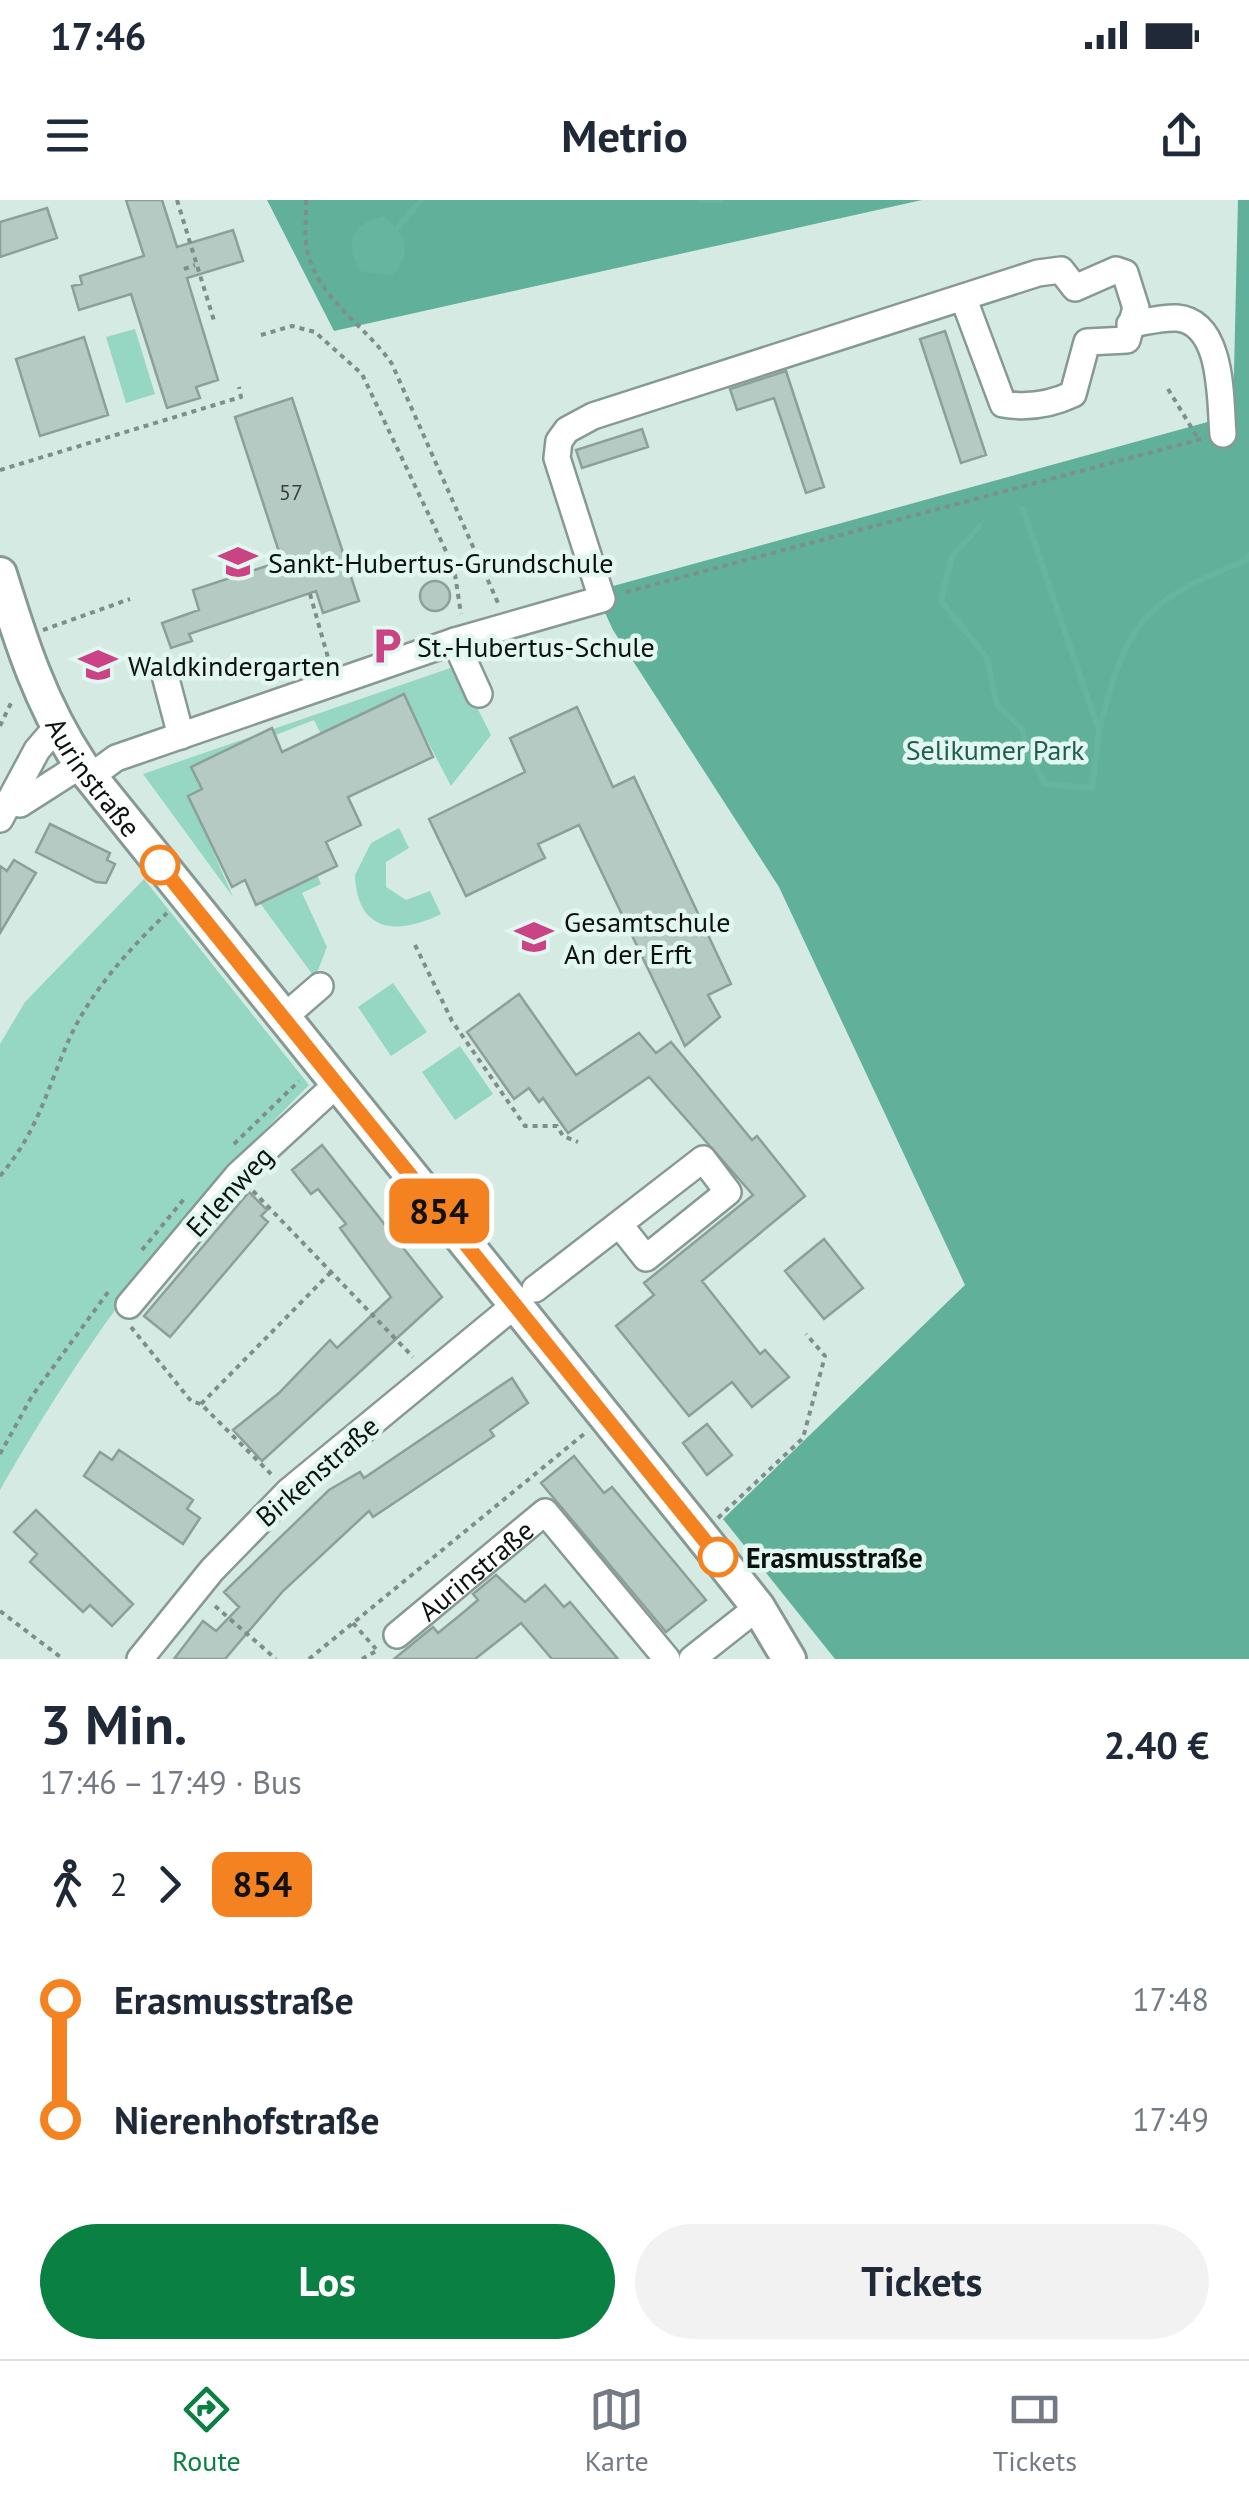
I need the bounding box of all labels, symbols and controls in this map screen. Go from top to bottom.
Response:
text: 17:46 [50,11,146,60]
text: Metrio [561,106,688,164]
icon: menu [40,108,95,163]
icon: share [1154,108,1209,163]
house number: 57 [279,478,303,506]
school or university icon: Sankt-Hubertus-Grundschule [217,541,259,583]
place label: Sankt-Hubertus-Grundschule [268,544,614,581]
parking icon: St.-Hubertus-Schule [366,625,408,667]
place label: St.-Hubertus-Schule [417,628,655,665]
school or university icon: Waldkindergarten [77,644,119,686]
place label: Waldkindergarten [128,647,340,684]
street label: Aurinstraße [38,711,150,844]
park label: Selikumer Park [906,731,1085,768]
unlabelled marker [141,846,179,884]
place label: Gesamtschule An der Erft [564,903,731,972]
school or university icon: Gesamtschule An der Erft [513,916,555,958]
street label: Erlenweg [177,1138,281,1244]
line badge: 854 [382,1178,496,1244]
text: 854 [409,1188,469,1234]
street label: Birkenstraße [248,1407,386,1535]
street label: Aurinstraße [410,1511,541,1629]
marker: Erasmusstraße [699,1538,737,1576]
place label: Erasmusstraße [746,1539,923,1576]
text: 3 Min. [40,1688,187,1759]
text: 2.40 € [1104,1720,1209,1769]
text: 17:46 – 17:49 · Bus [40,1761,302,1803]
icon: walk [40,1857,95,1912]
icon: forward [142,1857,197,1912]
text: 854 [232,1861,292,1907]
text: 2 [110,1863,127,1905]
text: Erasmusstraße [114,1975,354,2024]
text: 17:48 [1132,1978,1209,2020]
text: Nierenhofstraße [114,2095,379,2144]
text: 17:49 [1132,2098,1209,2140]
button: Los [40,2224,615,2339]
button: Tickets [635,2224,1209,2339]
tab: Route [172,2382,241,2479]
tab: Karte [585,2382,649,2479]
tab: Tickets [993,2382,1077,2479]

